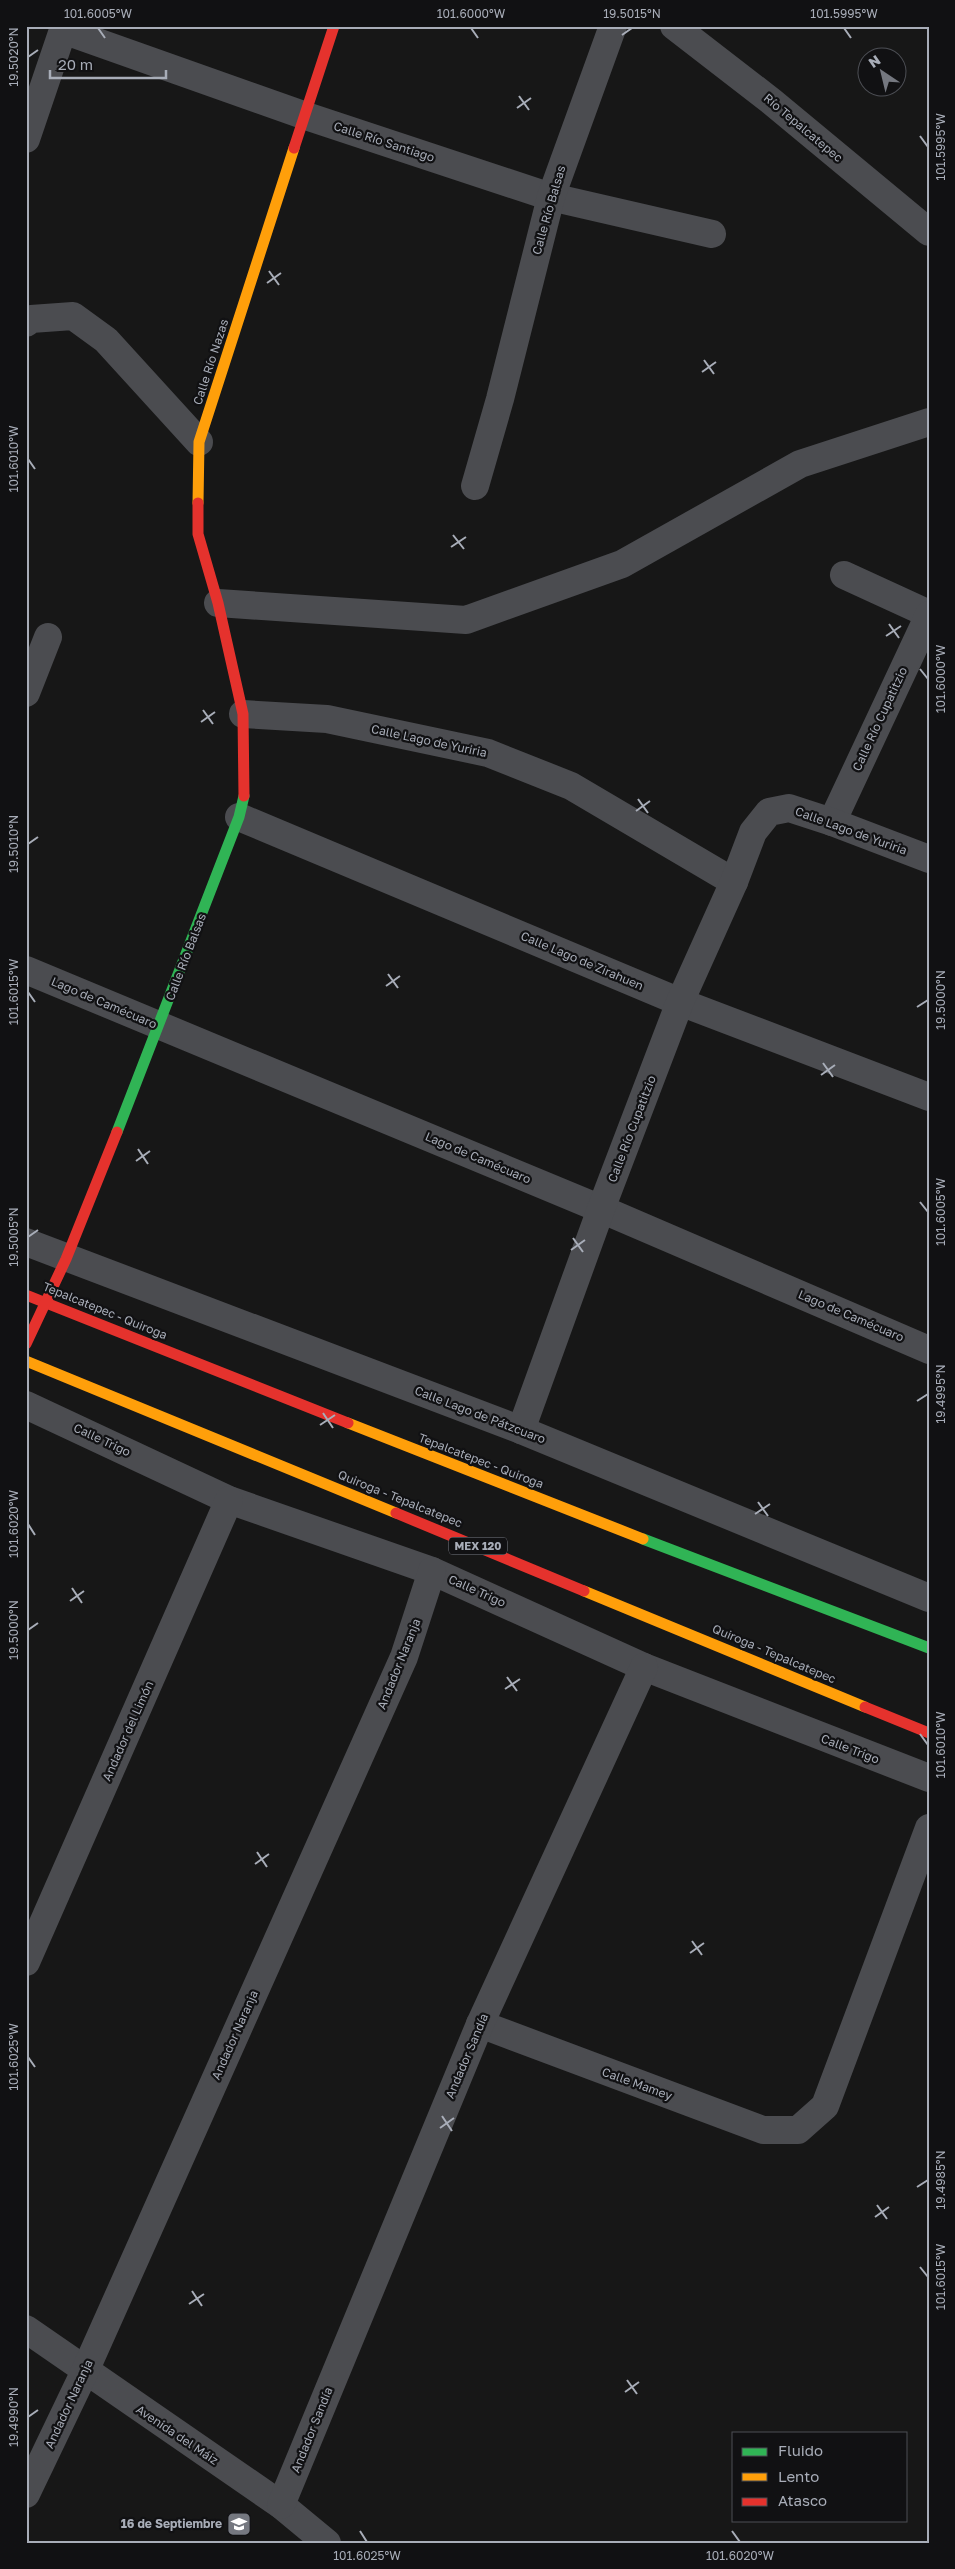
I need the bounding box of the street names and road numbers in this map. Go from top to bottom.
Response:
street label: Río Tepalcatepec [761,90,846,165]
street label: Calle Río Santiago [332,118,436,165]
street label: Calle Río Balsas [529,163,568,256]
street label: Calle Río Nazas [190,317,231,407]
street label: Calle Río Cupatitzio [849,664,910,773]
street label: Calle Lago de Yuriria [370,721,488,760]
street label: Calle Lago de Yuriria [793,803,909,858]
street label: Calle Río Balsas [162,911,209,1003]
street label: Calle Lago de Zirahuen [519,928,646,993]
street label: Lago de Camécuaro [49,973,159,1032]
street label: Calle Río Cupatitzio [604,1073,659,1184]
street label: Lago de Camécuaro [423,1128,533,1187]
street label: Tepalcatepec - Quiroga [41,1279,170,1342]
street label: Lago de Camécuaro [796,1286,906,1345]
street label: Calle Lago de Pátzcuaro [413,1383,548,1446]
street label: Calle Trigo [71,1420,133,1459]
street label: Tepalcatepec - Quiroga [416,1430,546,1491]
street label: Quiroga - Tepalcatepec [336,1467,465,1531]
road number: MEX 120 [449,1538,507,1554]
street label: Calle Trigo [446,1571,508,1610]
street label: Andador Naranja [374,1616,424,1711]
street label: Quiroga - Tepalcatepec [710,1621,839,1687]
street label: Andador del Limón [99,1678,156,1783]
street label: Calle Trigo [819,1731,881,1767]
street label: Andador Naranja [208,1988,261,2082]
street label: Andador Sandía [442,2011,491,2101]
street label: Calle Mamey [600,2064,675,2103]
street label: Andador Naranja [41,2357,96,2451]
street label: Andador Sandía [288,2385,336,2475]
street label: Avenida del Máiz [133,2401,221,2468]

